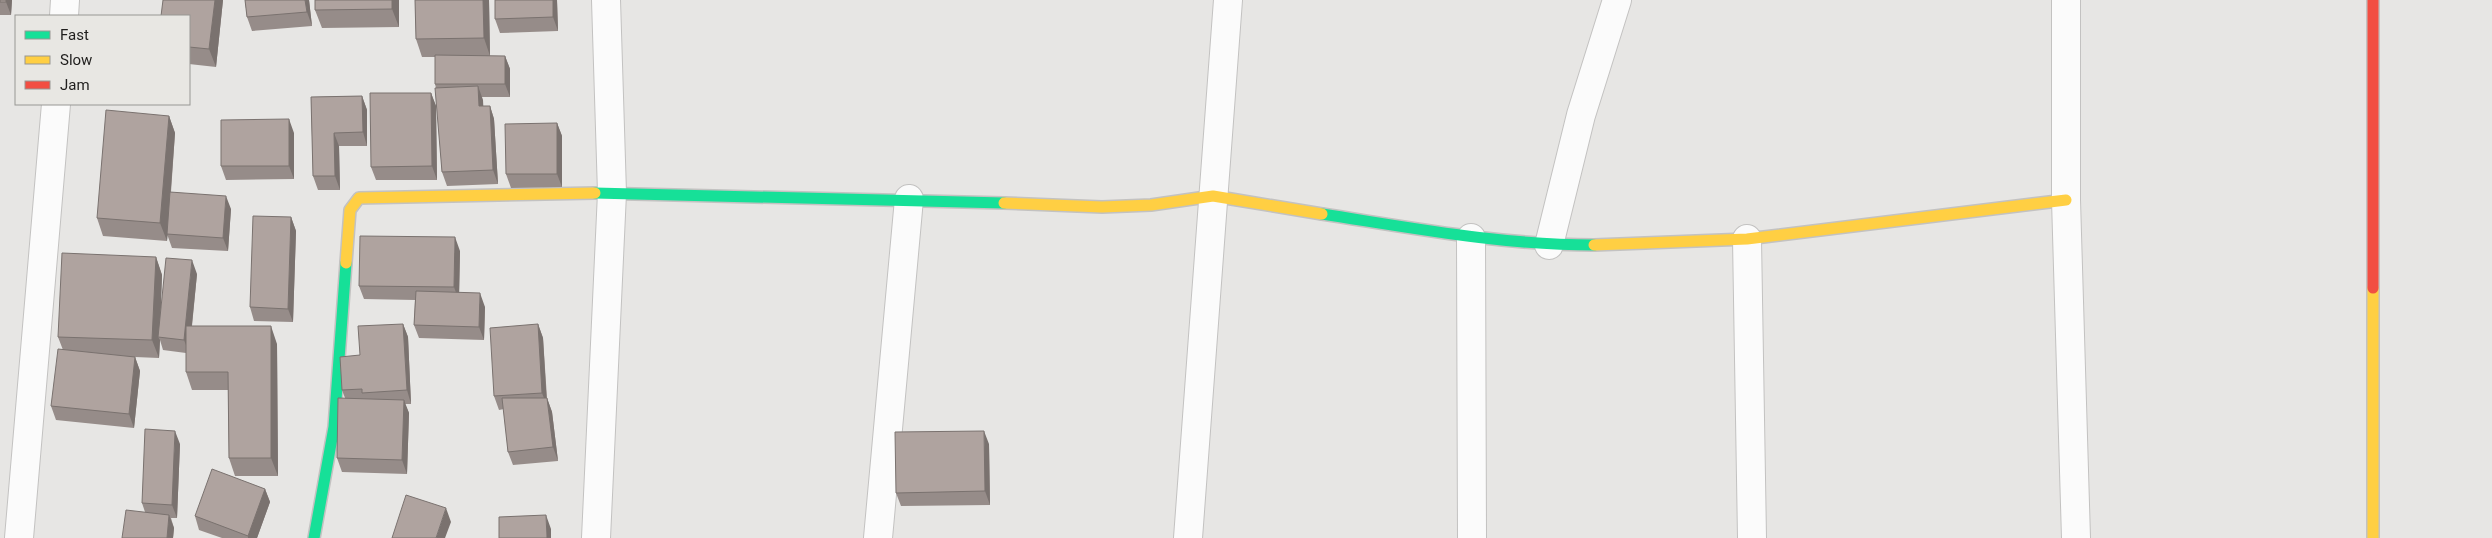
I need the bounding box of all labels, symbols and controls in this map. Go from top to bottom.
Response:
legend [15,15,190,105]
text: Fast [60,26,89,44]
text: Slow [60,51,92,69]
text: Jam [60,76,90,94]

